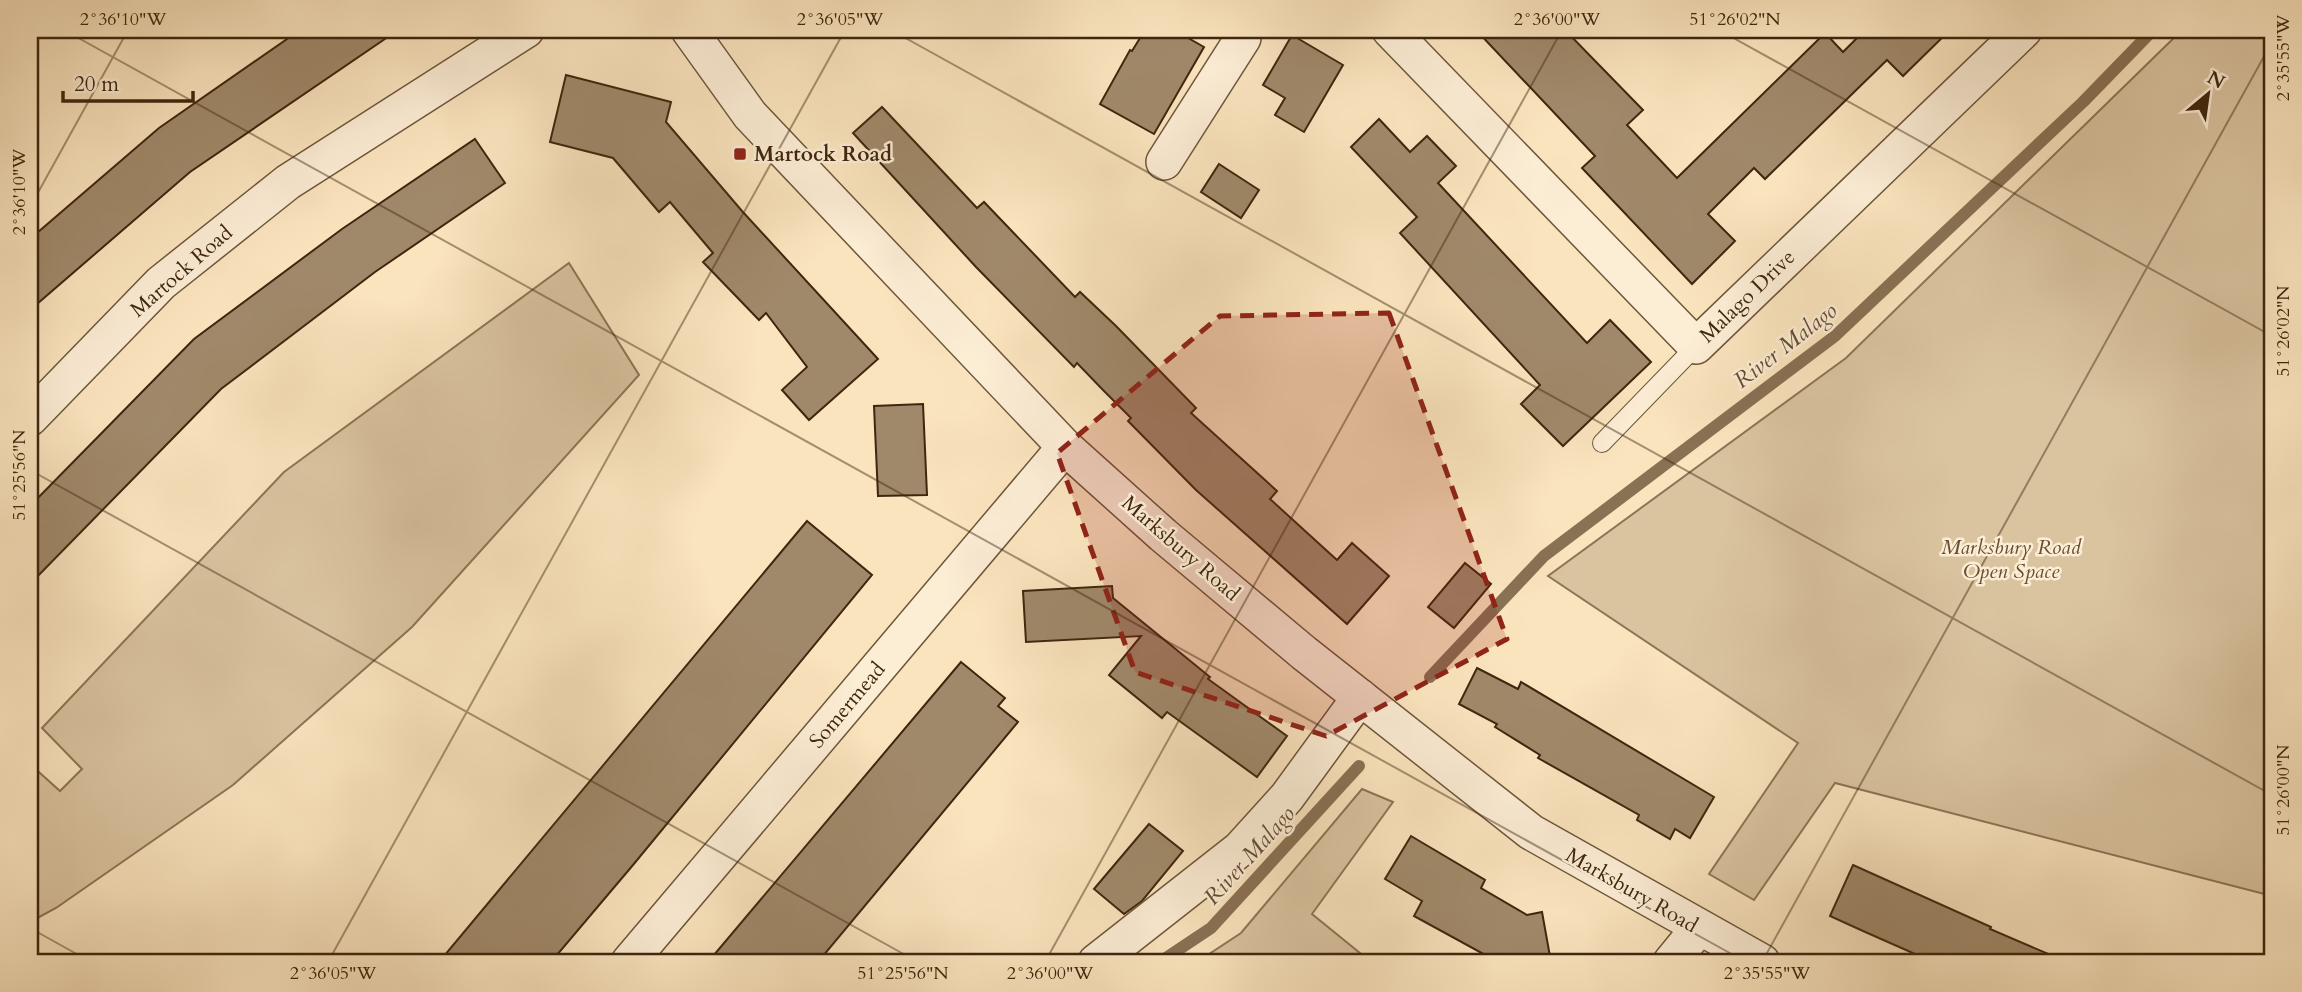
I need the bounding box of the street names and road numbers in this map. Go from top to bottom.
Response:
street label: Martock Road [124,219,239,324]
street label: Malago Drive [1693,243,1802,349]
street label: Marksbury Road [1115,489,1246,608]
street label: Somermead [803,656,892,755]
street label: Marksbury Road [1560,841,1703,940]

